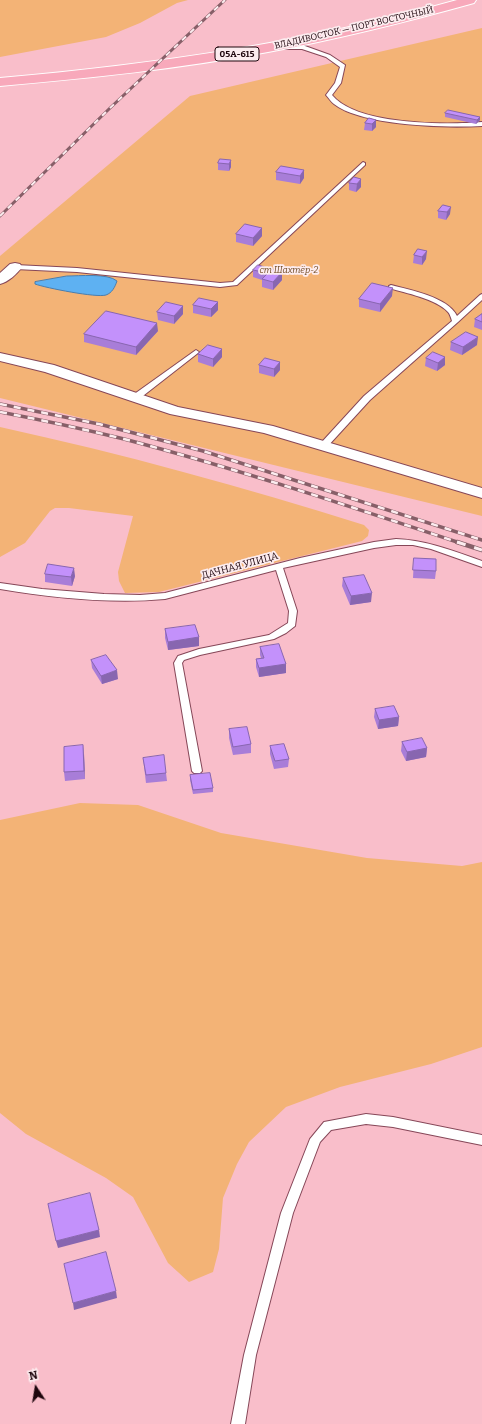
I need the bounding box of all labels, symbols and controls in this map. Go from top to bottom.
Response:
street label: ВЛАДИВОСТОК — ПОРТ ВОСТОЧНЫЙ [274,4,434,52]
road number: 05А-615 [215,47,259,61]
park label: ст Шахтёр-2 [260,265,318,275]
street label: ДАЧНАЯ УЛИЦА [200,550,280,582]
north arrow [16,1368,56,1408]
text: N [28,1369,39,1383]

